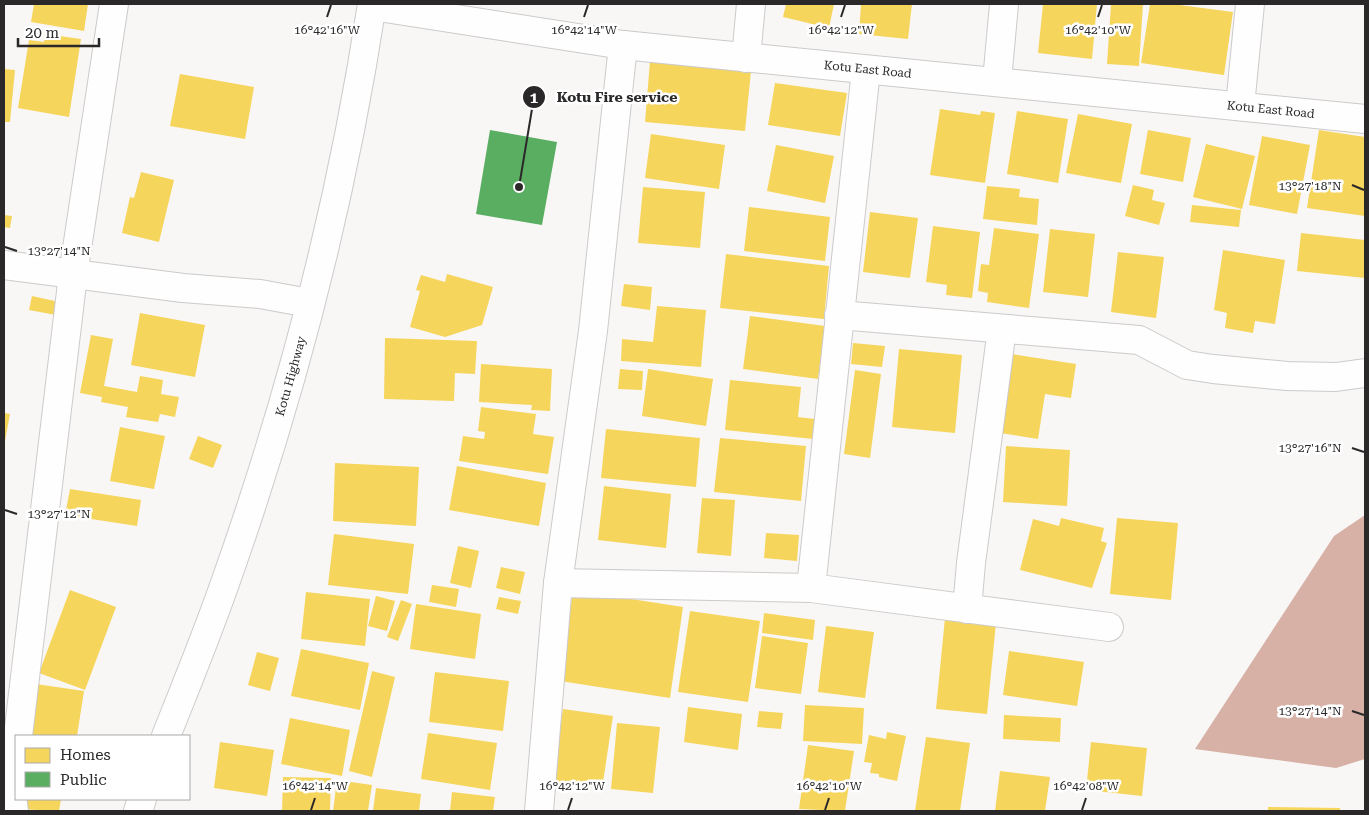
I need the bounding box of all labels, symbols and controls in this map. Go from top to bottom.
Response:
scale bar [18,15,99,47]
text: 16°42'16"W [294,23,361,37]
text: 16°42'14"W [551,23,618,37]
text: 16°42'12"W [808,23,875,37]
text: 16°42'10"W [1065,23,1132,37]
text: 20 m [25,24,60,42]
street label: Kotu East Road [823,58,913,81]
callout: Kotu Fire service [522,83,688,112]
text: 1 [530,89,539,107]
text: Kotu Fire service [557,89,677,105]
street label: Kotu East Road [1226,98,1316,121]
text: 13°27'18"N [1278,179,1342,193]
text: 13°27'14"N [27,244,91,258]
street label: Kotu Highway [273,334,309,418]
text: 13°27'16"N [1278,441,1342,455]
text: 13°27'12"N [27,507,91,521]
text: 13°27'14"N [1278,704,1342,718]
legend [15,735,190,800]
text: Homes [60,746,111,764]
text: Public [60,771,107,789]
text: 16°42'14"W [282,779,349,793]
text: 16°42'12"W [539,779,606,793]
text: 16°42'10"W [796,779,863,793]
text: 16°42'08"W [1053,779,1120,793]

